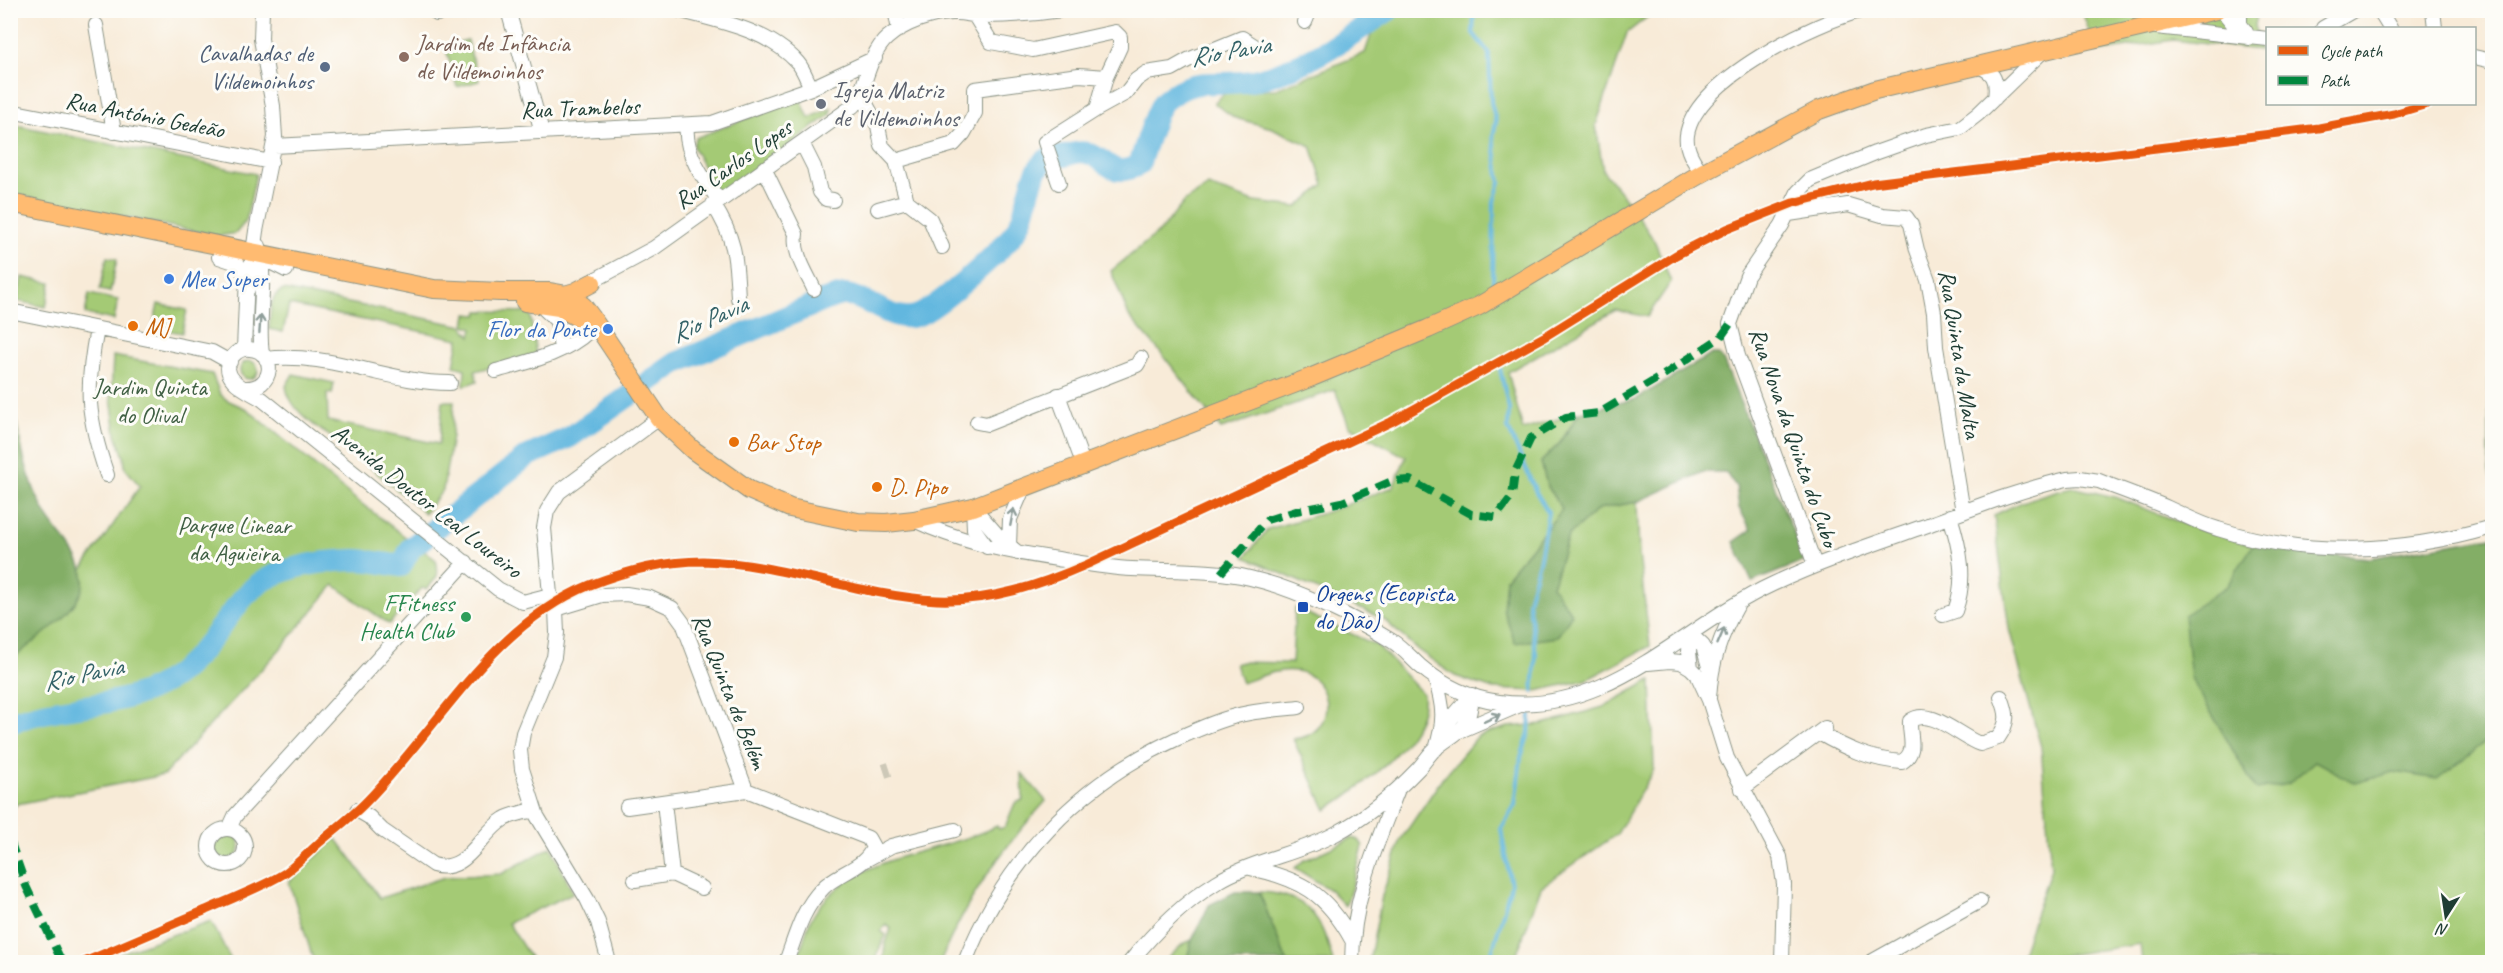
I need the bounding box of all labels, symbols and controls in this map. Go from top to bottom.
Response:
water label: Rio Pavia [1188,27,1275,74]
legend [2266,27,2476,105]
place label: Jardim de Infância de Vildemoinhos [415,28,571,86]
place label: Cavalhadas de Vildemoinhos [198,38,315,96]
text: Cycle path [2320,40,2383,62]
marker: Jardim de Infância de Vildemoinhos [397,50,411,64]
marker: Cavalhadas de Vildemoinhos [318,60,332,74]
text: Path [2320,70,2350,92]
place label: Igreja Matriz de Vildemoinhos [833,75,962,133]
street label: Rua António Gedeão [63,85,228,145]
street label: Rua Trambelos [520,91,642,125]
marker: Igreja Matriz de Vildemoinhos [814,97,828,111]
street label: Rua Carlos Lopes [668,111,799,216]
place label: Meu Super [181,264,269,294]
street label: Rua Quinta da Malta [1932,268,1988,442]
marker: Meu Super [162,272,176,286]
water label: Rio Pavia [666,287,755,350]
place label: MJ [145,311,173,341]
one-way arrow [255,314,266,334]
place label: Flor da Ponte [487,314,598,344]
marker: MJ [126,319,140,333]
marker: Flor da Ponte [601,322,615,336]
street label: Rua Nova da Quinta do Cubo [1742,324,1846,553]
park label: Jardim Quinta do Olival [92,372,208,430]
street label: Avenida Doutor Leal Loureiro [326,417,529,586]
place label: Bar Stop [746,427,822,457]
marker: Bar Stop [727,435,741,449]
place label: D. Pipo [889,472,949,502]
marker: D. Pipo [870,480,884,494]
one-way arrow [1007,508,1018,527]
park label: Parque Linear da Aguieira [178,510,293,568]
place label: Orgens (Ecopista do Dão) [1315,578,1456,636]
place label: FFitness Health Club [360,588,457,646]
marker: Orgens (Ecopista do Dão) [1296,600,1310,614]
street label: Rua Quinta de Belém [685,609,776,775]
marker: FFitness Health Club [459,610,473,624]
one-way arrow [1716,627,1728,645]
water label: Rio Pavia [40,649,128,698]
one-way arrow [1482,712,1501,723]
north arrow [2416,886,2476,946]
text: N [2433,918,2450,941]

